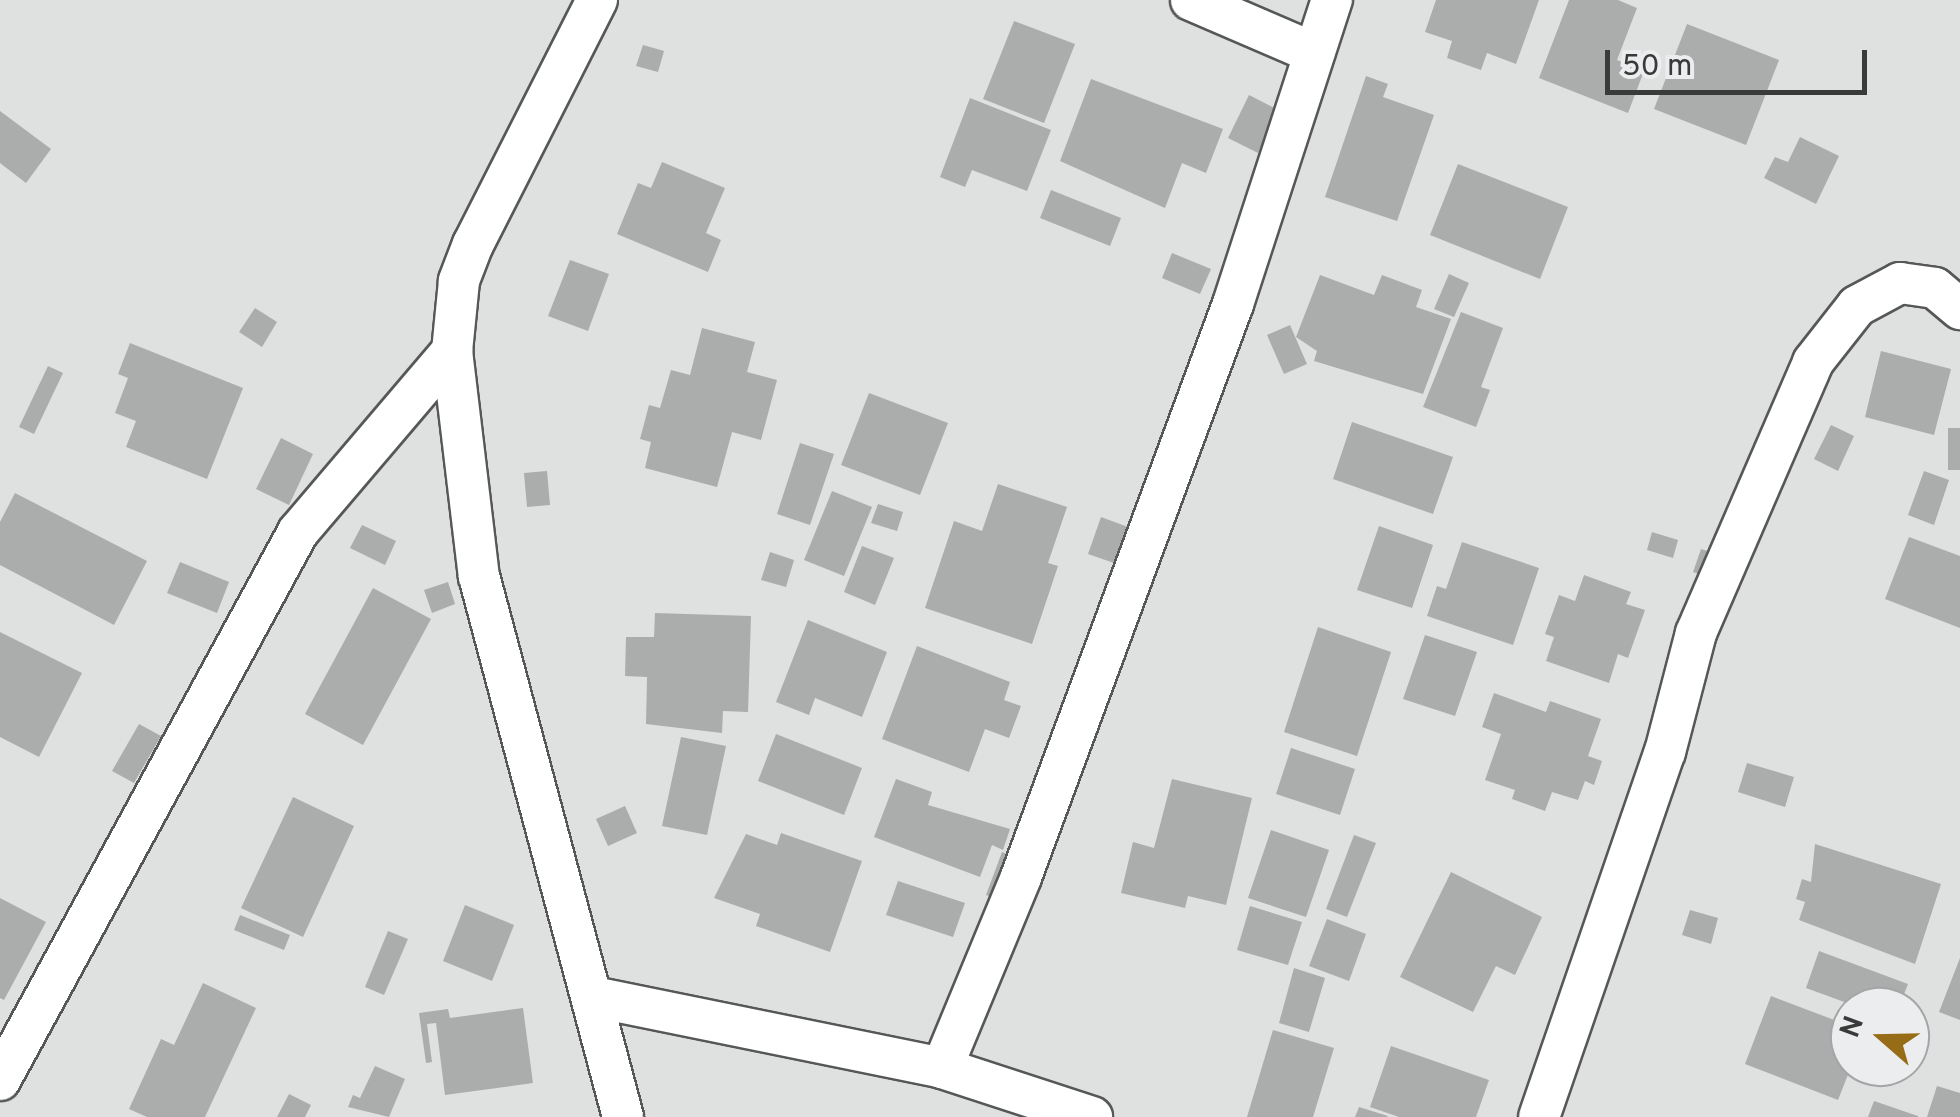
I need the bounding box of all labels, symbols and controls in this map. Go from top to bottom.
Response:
scale bar [1610,30,1872,92]
text: 50 m [1622,49,1692,86]
north arrow [1830,987,1930,1087]
text: N [1833,1012,1874,1043]

